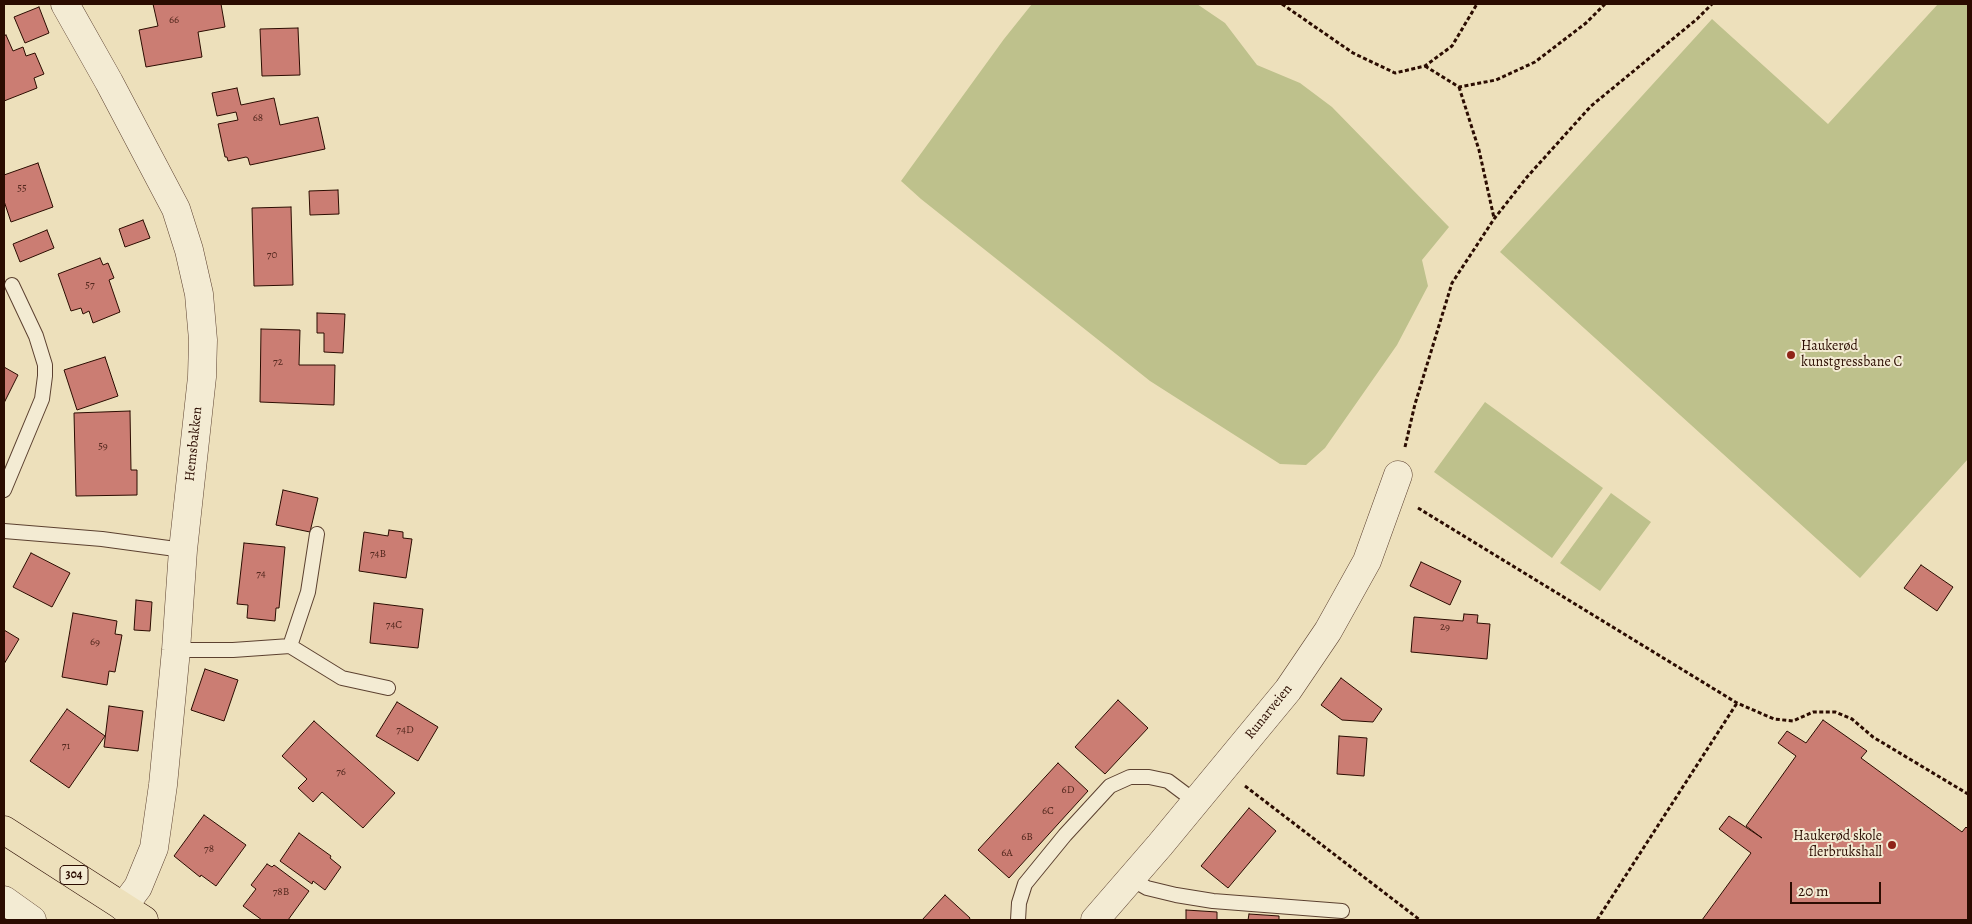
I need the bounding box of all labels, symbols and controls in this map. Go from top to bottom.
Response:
house number: 66 [169,13,179,27]
house number: 68 [253,111,263,125]
house number: 55 [17,181,27,195]
house number: 70 [267,248,277,262]
house number: 57 [85,278,95,292]
place label: Haukerød kunstgressbane C [1801,339,1902,372]
marker: Haukerød kunstgressbane C [1785,349,1797,361]
house number: 72 [273,355,283,369]
street label: Hemsbakken [182,406,206,482]
house number: 59 [98,439,108,453]
house number: 74B [370,547,386,561]
house number: 74 [256,567,266,581]
house number: 74C [386,618,402,632]
house number: 29 [1440,620,1450,634]
house number: 69 [90,635,100,649]
street label: Runarveien [1242,681,1296,743]
house number: 74D [396,723,414,737]
house number: 71 [62,739,70,753]
house number: 76 [336,765,346,779]
house number: 6D [1062,783,1074,797]
house number: 6C [1042,804,1054,818]
place label: Haukerød skole flerbrukshall [1793,829,1882,862]
house number: 6B [1021,830,1033,844]
marker: Haukerød skole flerbrukshall [1886,839,1898,851]
house number: 78 [204,842,214,856]
house number: 6A [1001,846,1013,860]
road number: 304 [60,866,88,884]
scale bar [1792,872,1883,904]
text: 20 m [1798,881,1829,901]
house number: 78B [273,885,289,899]

